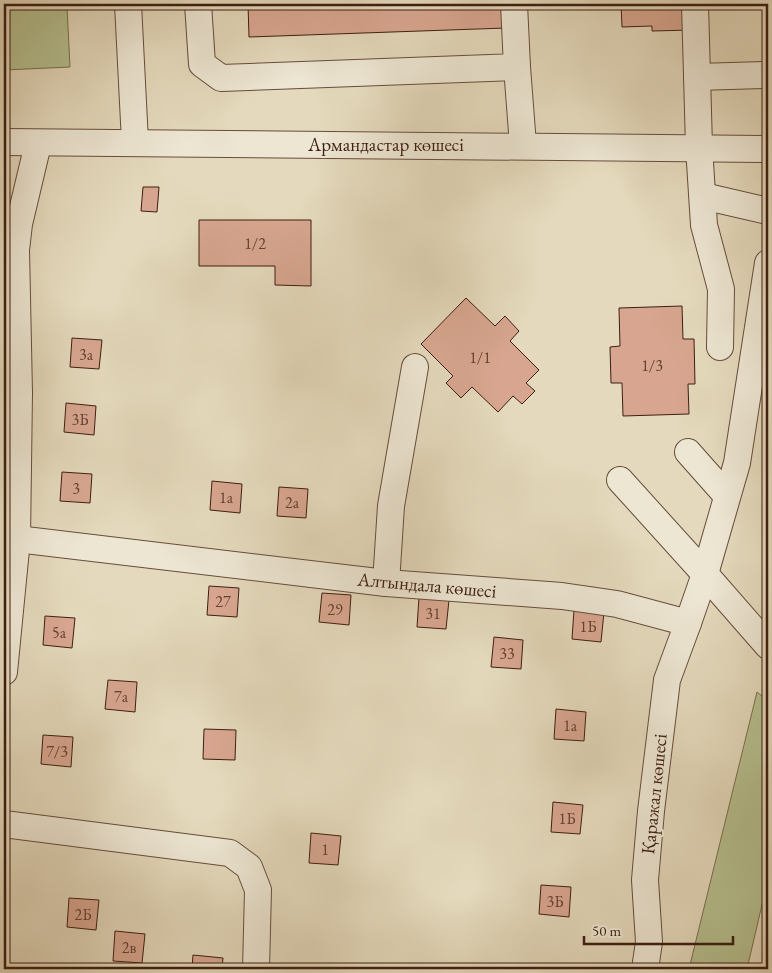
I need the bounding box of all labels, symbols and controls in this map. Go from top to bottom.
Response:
street label: Армандастар көшесі [307,132,464,157]
house number: 1/2 [244,233,266,254]
house number: 3а [79,344,94,365]
house number: 1/1 [469,347,491,368]
house number: 1/3 [641,355,663,376]
house number: 3Б [71,409,89,430]
house number: 3 [72,478,80,499]
house number: 1а [219,487,234,508]
house number: 2а [285,492,300,513]
street label: Алтындала көшесі [356,566,498,604]
house number: 27 [215,591,231,612]
house number: 29 [327,599,343,620]
house number: 31 [425,603,441,624]
house number: 1Б [579,616,597,637]
house number: 5а [52,622,67,643]
house number: 33 [499,643,515,664]
house number: 7а [114,686,129,707]
house number: 1а [563,715,578,736]
street label: Қаражал көшесі [635,732,673,856]
house number: 7/3 [46,741,68,762]
house number: 1Б [558,808,576,829]
house number: 1 [321,839,329,860]
house number: 3Б [546,891,564,912]
house number: 2Б [74,904,92,925]
scale bar [584,913,733,945]
text: 50 m [592,921,621,940]
house number: 2в [122,937,136,958]

